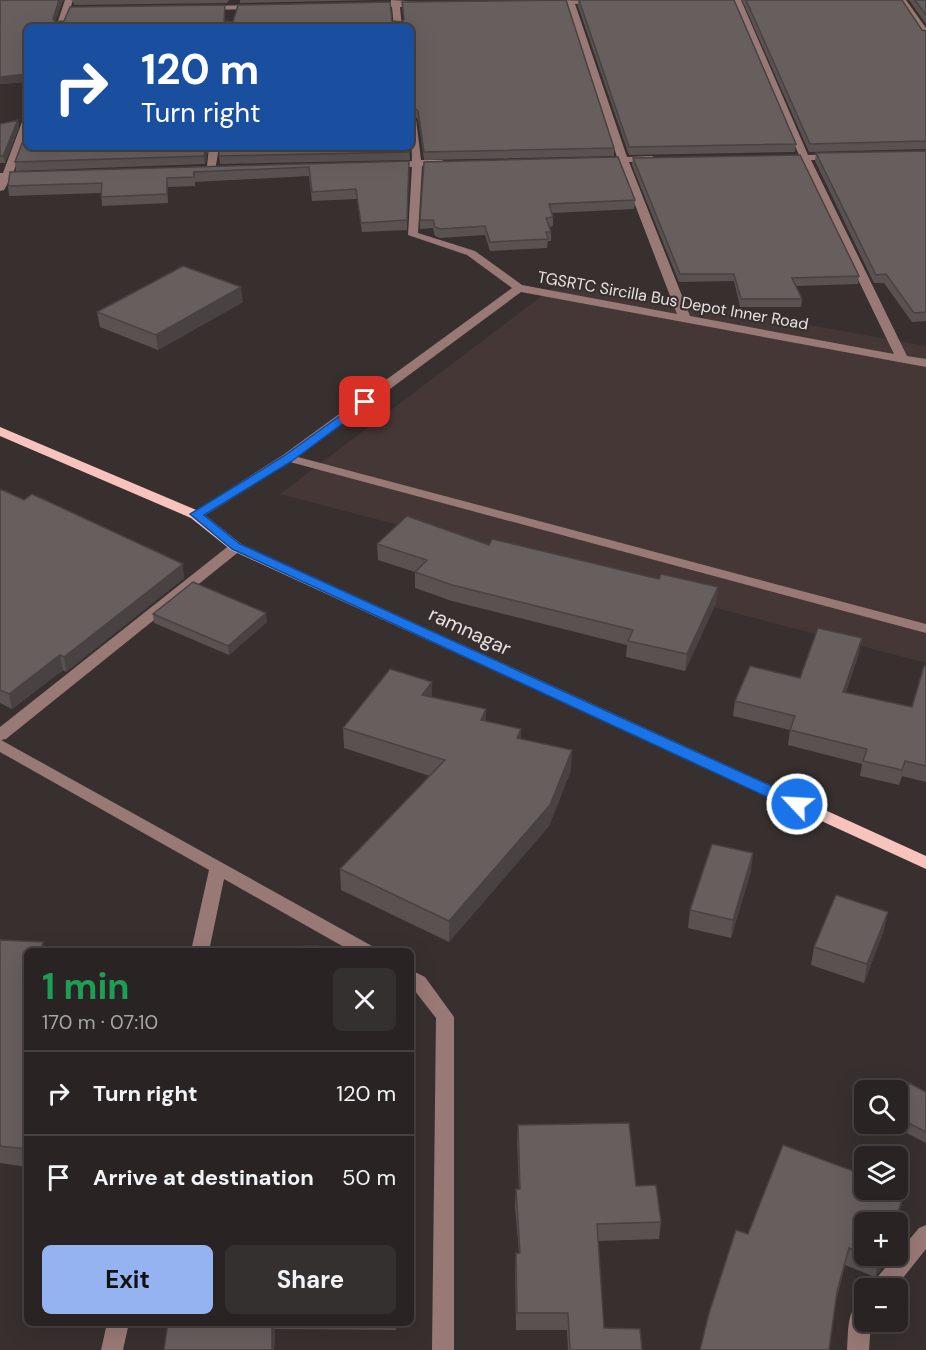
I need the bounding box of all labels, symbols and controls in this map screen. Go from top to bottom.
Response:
text: 120 m [141,42,259,97]
icon: right [42,48,120,126]
text: Turn right [141,95,261,130]
street label: TGSRTC Sircilla Bus Depot Inner Road [536,266,810,335]
pin [339,376,390,427]
icon: arrive [348,385,381,418]
street label: ramnagar [425,601,515,661]
position arrow [765,772,829,836]
text: 1 min [42,963,130,1010]
button: close [333,968,396,1031]
text: 170 m · 07:10 [42,1009,158,1035]
icon: right [42,1077,75,1110]
text: Turn right [93,1079,198,1108]
text: 120 m [336,1079,396,1108]
map controls [854,1080,908,1332]
button: search [854,1080,908,1134]
button: layers [854,1146,908,1200]
icon: arrive [42,1161,75,1194]
text: Arrive at destination [93,1163,314,1192]
text: 50 m [342,1163,396,1192]
button: + [854,1212,908,1266]
button: Exit [42,1245,213,1314]
button: Share [225,1245,396,1314]
button: − [854,1278,908,1332]

